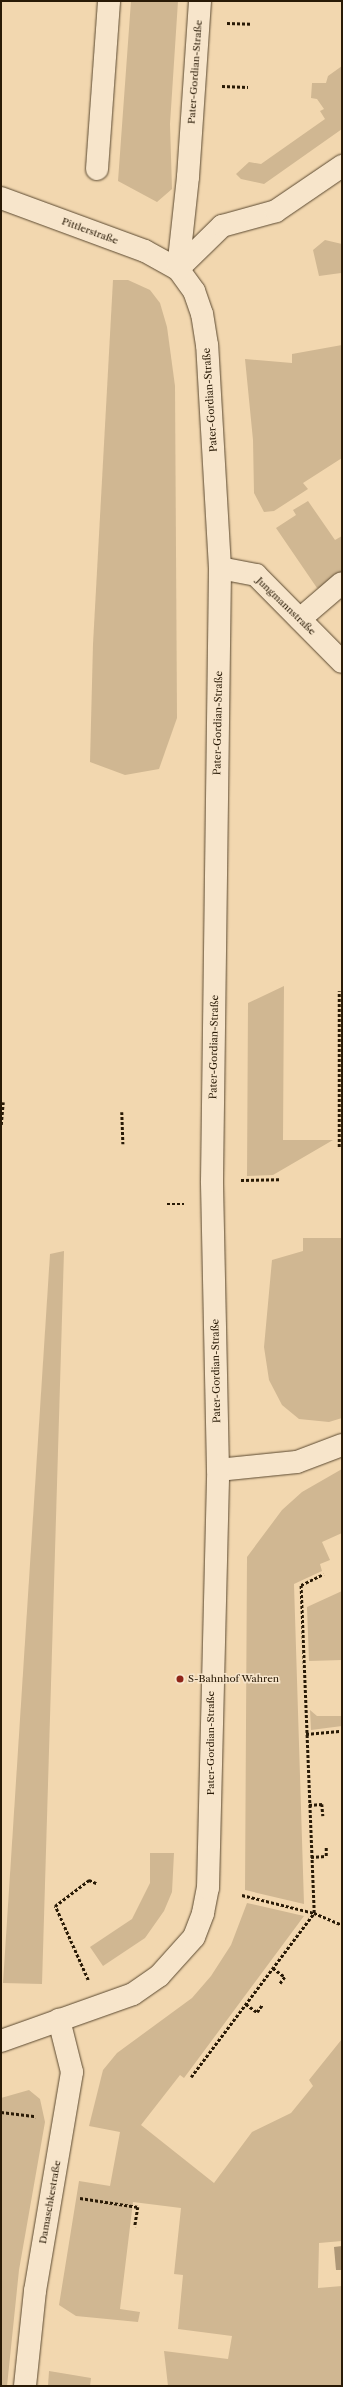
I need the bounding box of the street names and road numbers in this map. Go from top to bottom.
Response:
street label: Pater-Gordian-Straße [185,20,205,124]
street label: Pittlerstraße [60,215,120,247]
street label: Pater-Gordian-Straße [200,348,220,452]
street label: Jungmannstraße [254,575,318,637]
street label: Pater-Gordian-Straße [211,671,225,775]
street label: Pater-Gordian-Straße [207,995,221,1099]
street label: Pater-Gordian-Straße [209,1319,223,1423]
street label: Pater-Gordian-Straße [205,1691,217,1795]
street label: Damaschkestraße [37,2159,63,2245]

